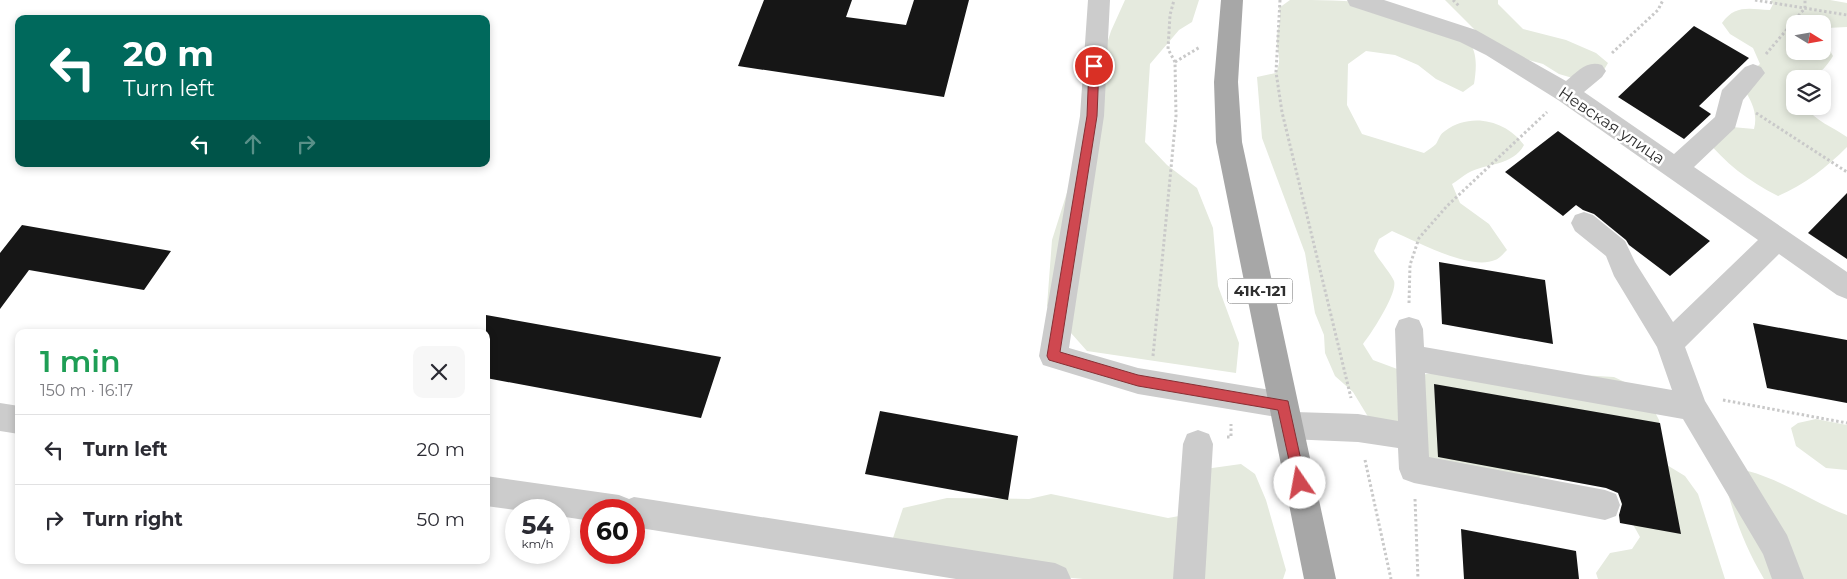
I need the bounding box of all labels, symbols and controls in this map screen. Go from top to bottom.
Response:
north arrow [1786,15,1831,60]
map controls [1786,15,1831,115]
text: 20 m [123,32,214,75]
icon: left [40,35,105,100]
pin [1073,45,1115,87]
icon: arrive [1080,52,1108,80]
button: layers [1786,70,1831,115]
text: Turn left [123,75,215,102]
street label: Невская улица [1555,83,1668,168]
icon: left [186,130,214,158]
icon: ahead [239,130,267,158]
icon: right [292,130,320,158]
road number: 41К-121 [1228,278,1292,304]
text: 1 min [40,343,121,380]
button: close [413,346,465,398]
text: 150 m · 16:17 [40,381,133,400]
icon: left [40,436,68,464]
text: Turn left [83,438,168,461]
text: 20 m [417,438,465,461]
position arrow [1273,456,1325,508]
speed limit sign: 60 [580,499,645,564]
icon: right [40,506,68,534]
text: Turn right [83,508,183,531]
text: 50 m [417,508,465,531]
text: 54 [521,510,554,540]
text: km/h [521,536,554,551]

